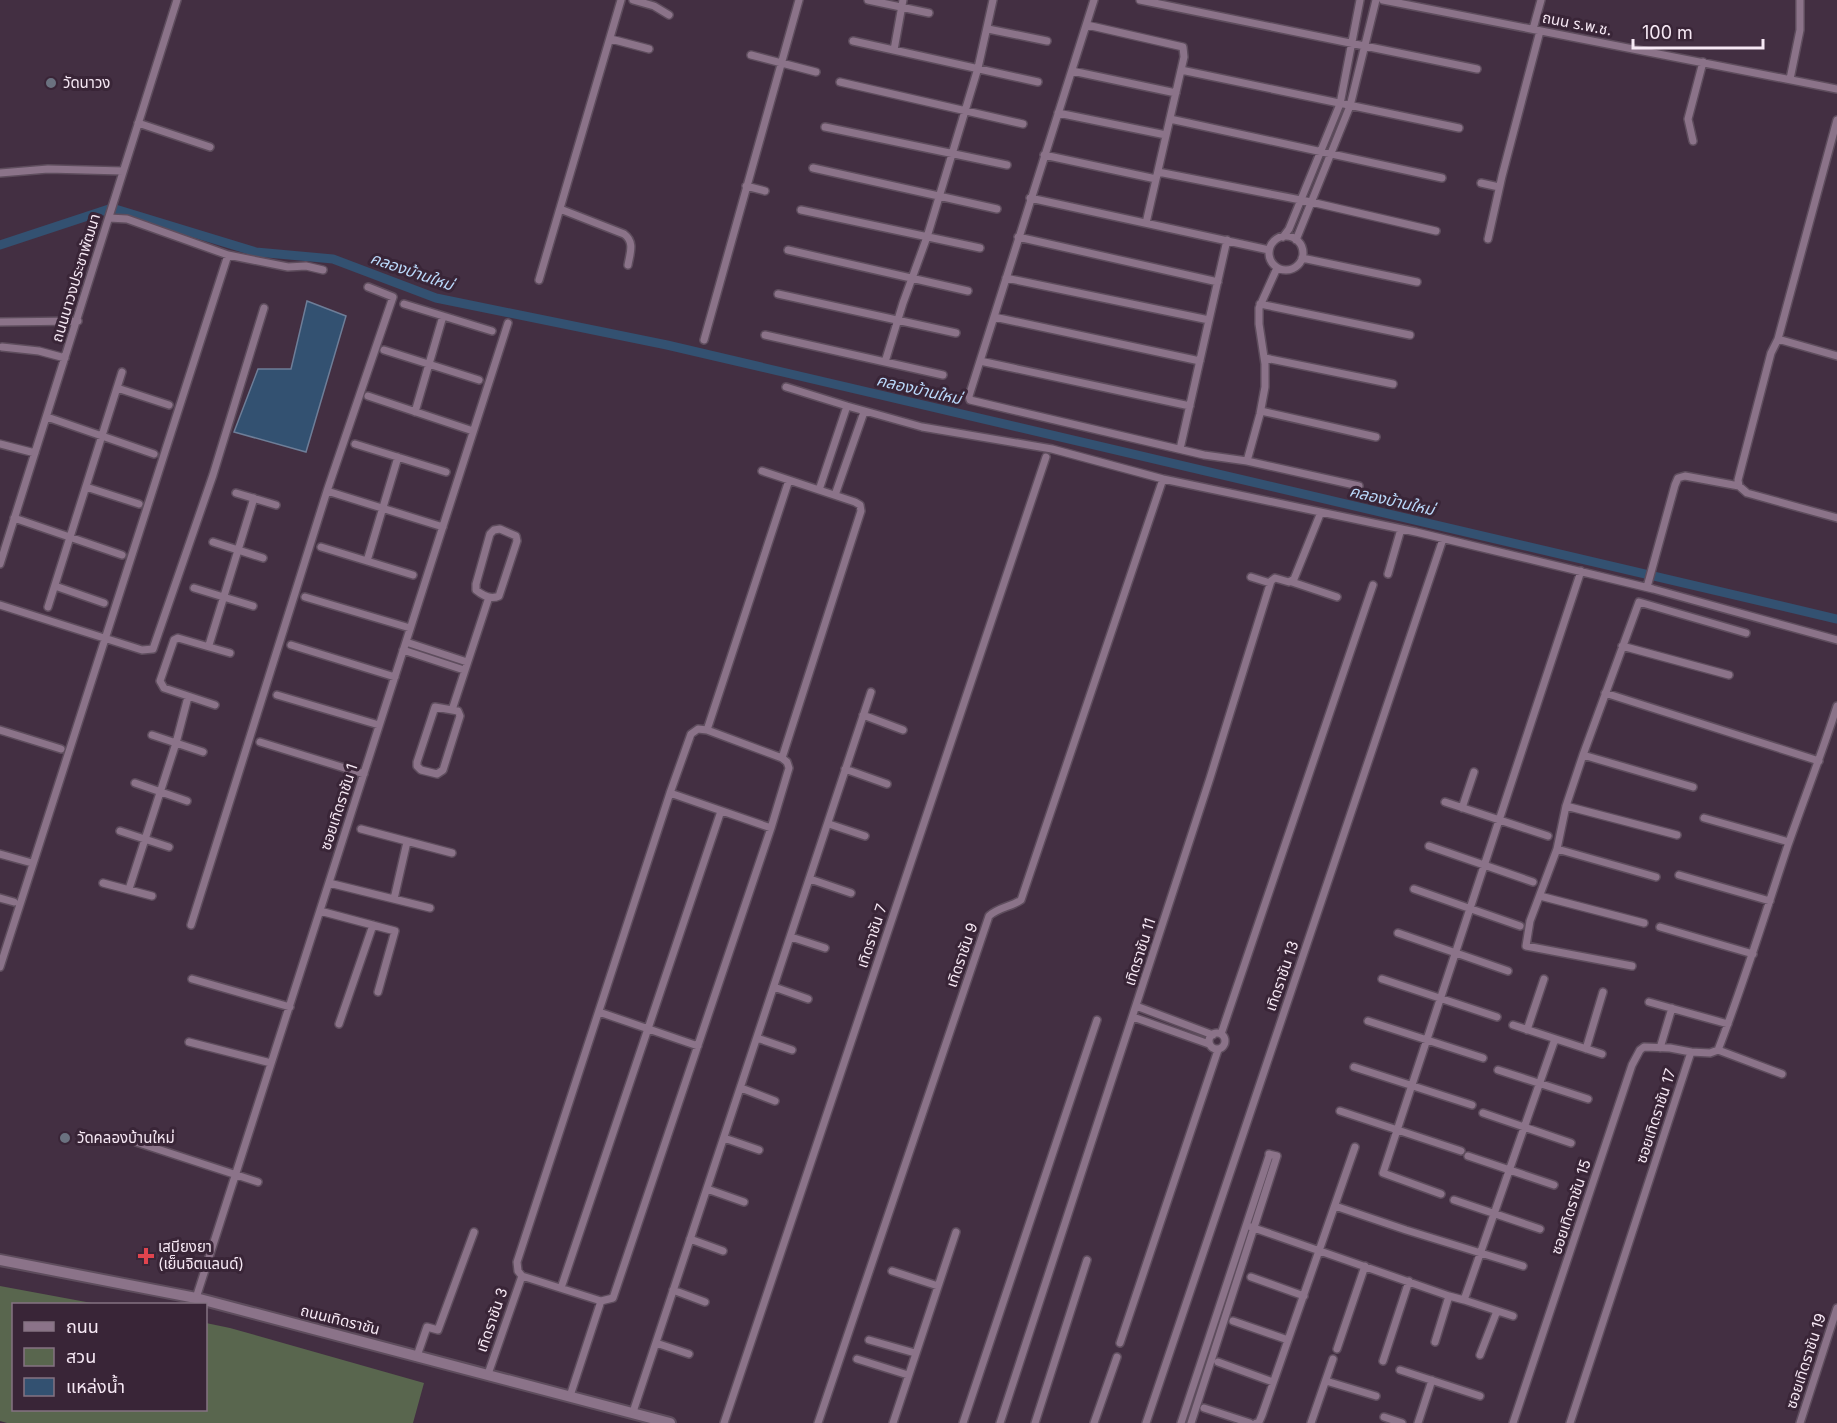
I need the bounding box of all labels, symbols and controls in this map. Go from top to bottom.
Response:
street label: ถนน ร.พ.ช. [1541,7,1614,40]
scale bar [1633,12,1764,50]
text: 100 m [1642,22,1693,43]
place label: วัดนาวง [63,73,110,92]
marker: วัดนาวง [44,76,58,90]
street label: ถนนนาวงประชาพัฒนา [47,211,104,344]
water label: คลองบ้านใหม่ [368,247,458,295]
water label: คลองบ้านใหม่ [875,370,965,409]
water label: คลองบ้านใหม่ [1348,481,1438,520]
street label: ซอยเทิดราชัน 1 [316,761,361,853]
street label: เทิดราชัน 7 [852,901,891,970]
street label: เทิดราชัน 11 [1120,916,1159,988]
street label: เทิดราชัน 9 [942,920,981,990]
street label: เทิดราชัน 13 [1261,938,1302,1014]
street label: ซอยเทิดราชัน 17 [1631,1066,1680,1166]
place label: วัดคลองบ้านใหม่ [77,1128,175,1147]
marker: วัดคลองบ้านใหม่ [58,1131,72,1145]
street label: ซอยเทิดราชัน 15 [1546,1157,1595,1257]
place label: เสบียงยา (เย็นจิตแลนด์) [158,1237,244,1273]
marker: เสบียงยา (เย็นจิตแลนด์) [139,1249,153,1263]
street label: เทิดราชัน 3 [472,1285,511,1355]
street label: ถนนเทิดราชัน [298,1300,382,1339]
legend [12,1303,207,1411]
street label: ซอยเทิดราชัน 19 [1781,1311,1830,1411]
text: ถนน [66,1316,99,1337]
text: สวน [66,1346,96,1367]
text: แหล่งน้ำ [66,1374,125,1397]

